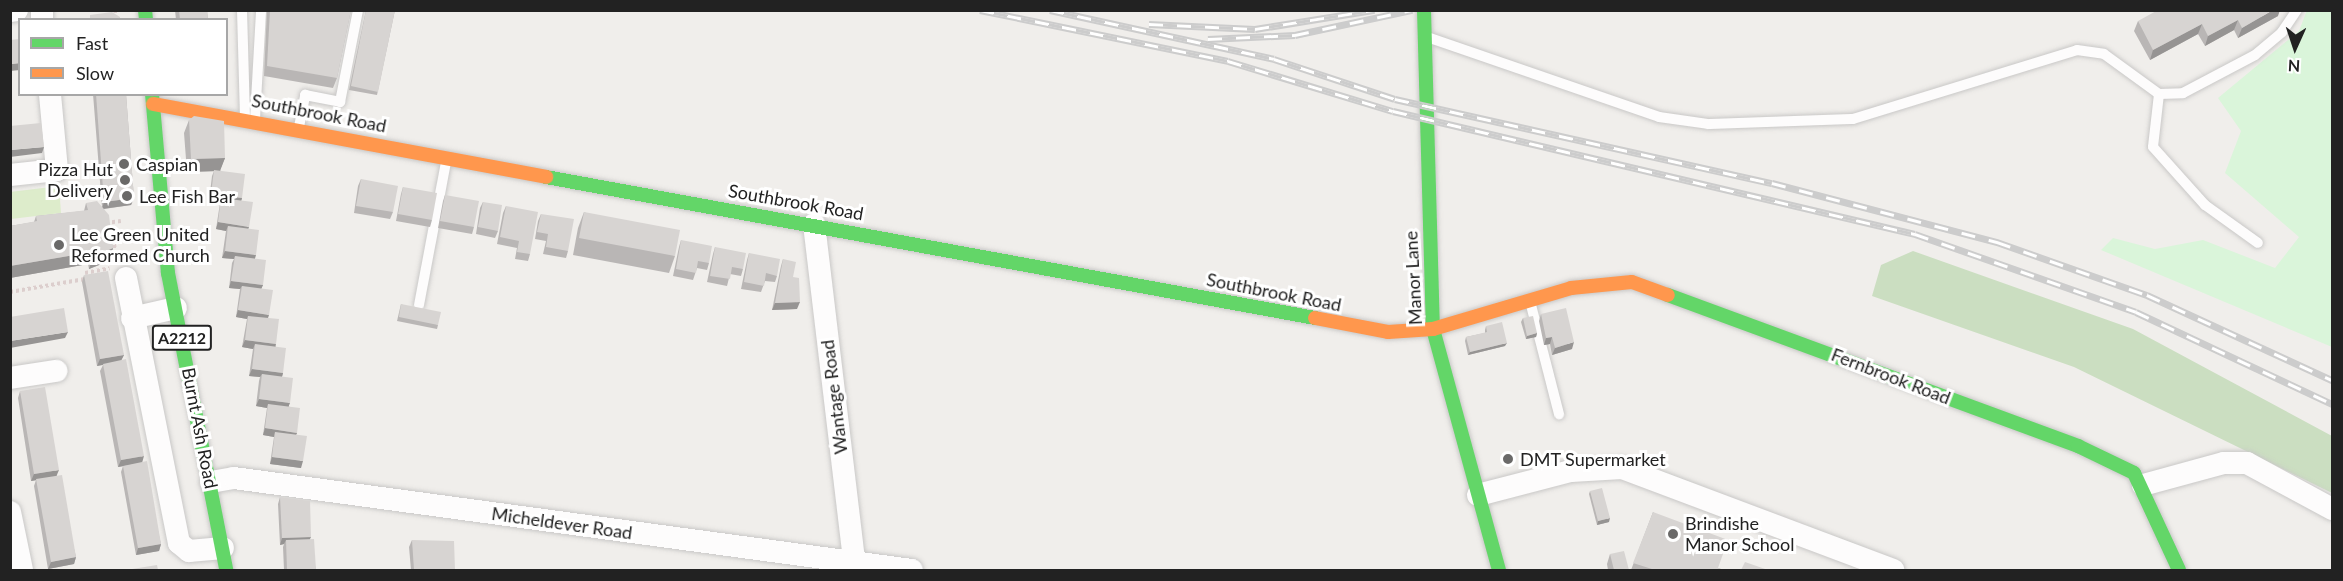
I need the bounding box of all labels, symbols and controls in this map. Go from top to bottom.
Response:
legend [18,18,228,96]
north arrow [2265,18,2325,78]
text: Fast [76,32,108,54]
text: N [2287,57,2301,76]
text: Slow [76,62,114,84]
street label: Southbrook Road [250,89,388,137]
place label: Caspian [136,153,198,175]
marker: Caspian [117,157,131,171]
place label: Pizza Hut Delivery [38,159,113,201]
marker: Pizza Hut Delivery [118,173,132,187]
street label: Southbrook Road [727,179,865,225]
place label: Lee Fish Bar [139,185,235,207]
marker: Lee Fish Bar [120,189,134,203]
place label: Lee Green United Reformed Church [71,224,210,266]
street label: Manor Lane [1400,230,1426,326]
marker: Lee Green United Reformed Church [52,238,66,252]
street label: Southbrook Road [1205,268,1343,316]
road number: A2212 [150,325,213,351]
street label: Wantage Road [816,339,852,455]
street label: Fernbrook Road [1828,343,1954,409]
street label: Burnt Ash Road [178,365,222,491]
place label: DMT Supermarket [1520,448,1666,470]
marker: DMT Supermarket [1501,452,1515,466]
street label: Micheldever Road [490,502,634,544]
place label: Brindishe Manor School [1685,513,1795,556]
marker: Brindishe Manor School [1666,527,1680,541]

